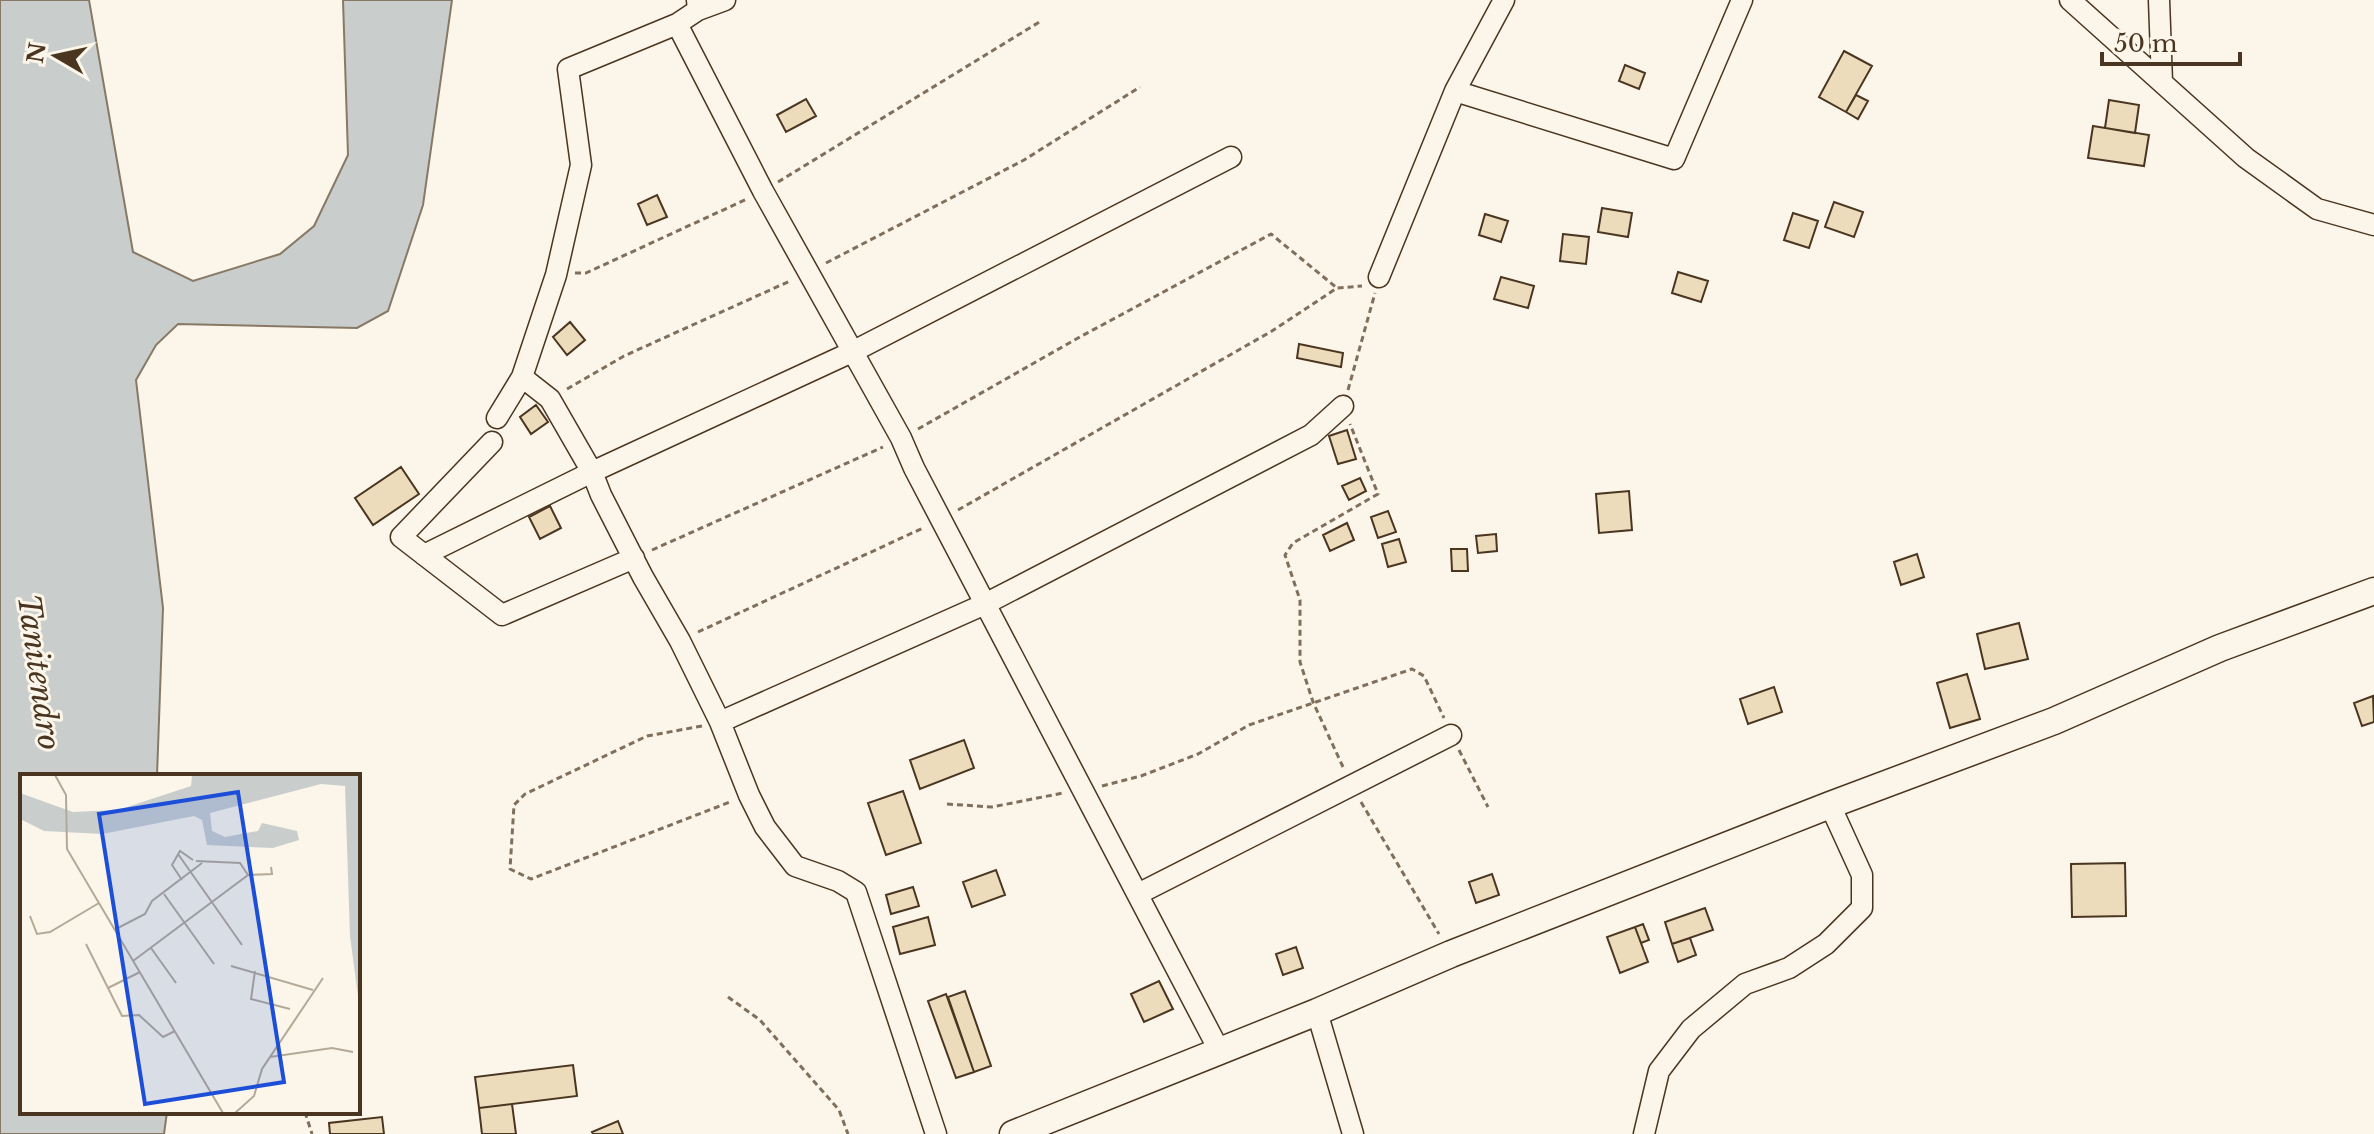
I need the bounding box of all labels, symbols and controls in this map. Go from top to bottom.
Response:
north arrow [16,16,96,96]
scale bar [2102,16,2240,66]
text: 50 m [2114,29,2178,58]
text: N [22,40,52,65]
water label: Tanitendro [10,592,68,752]
inset map [20,774,360,1114]

